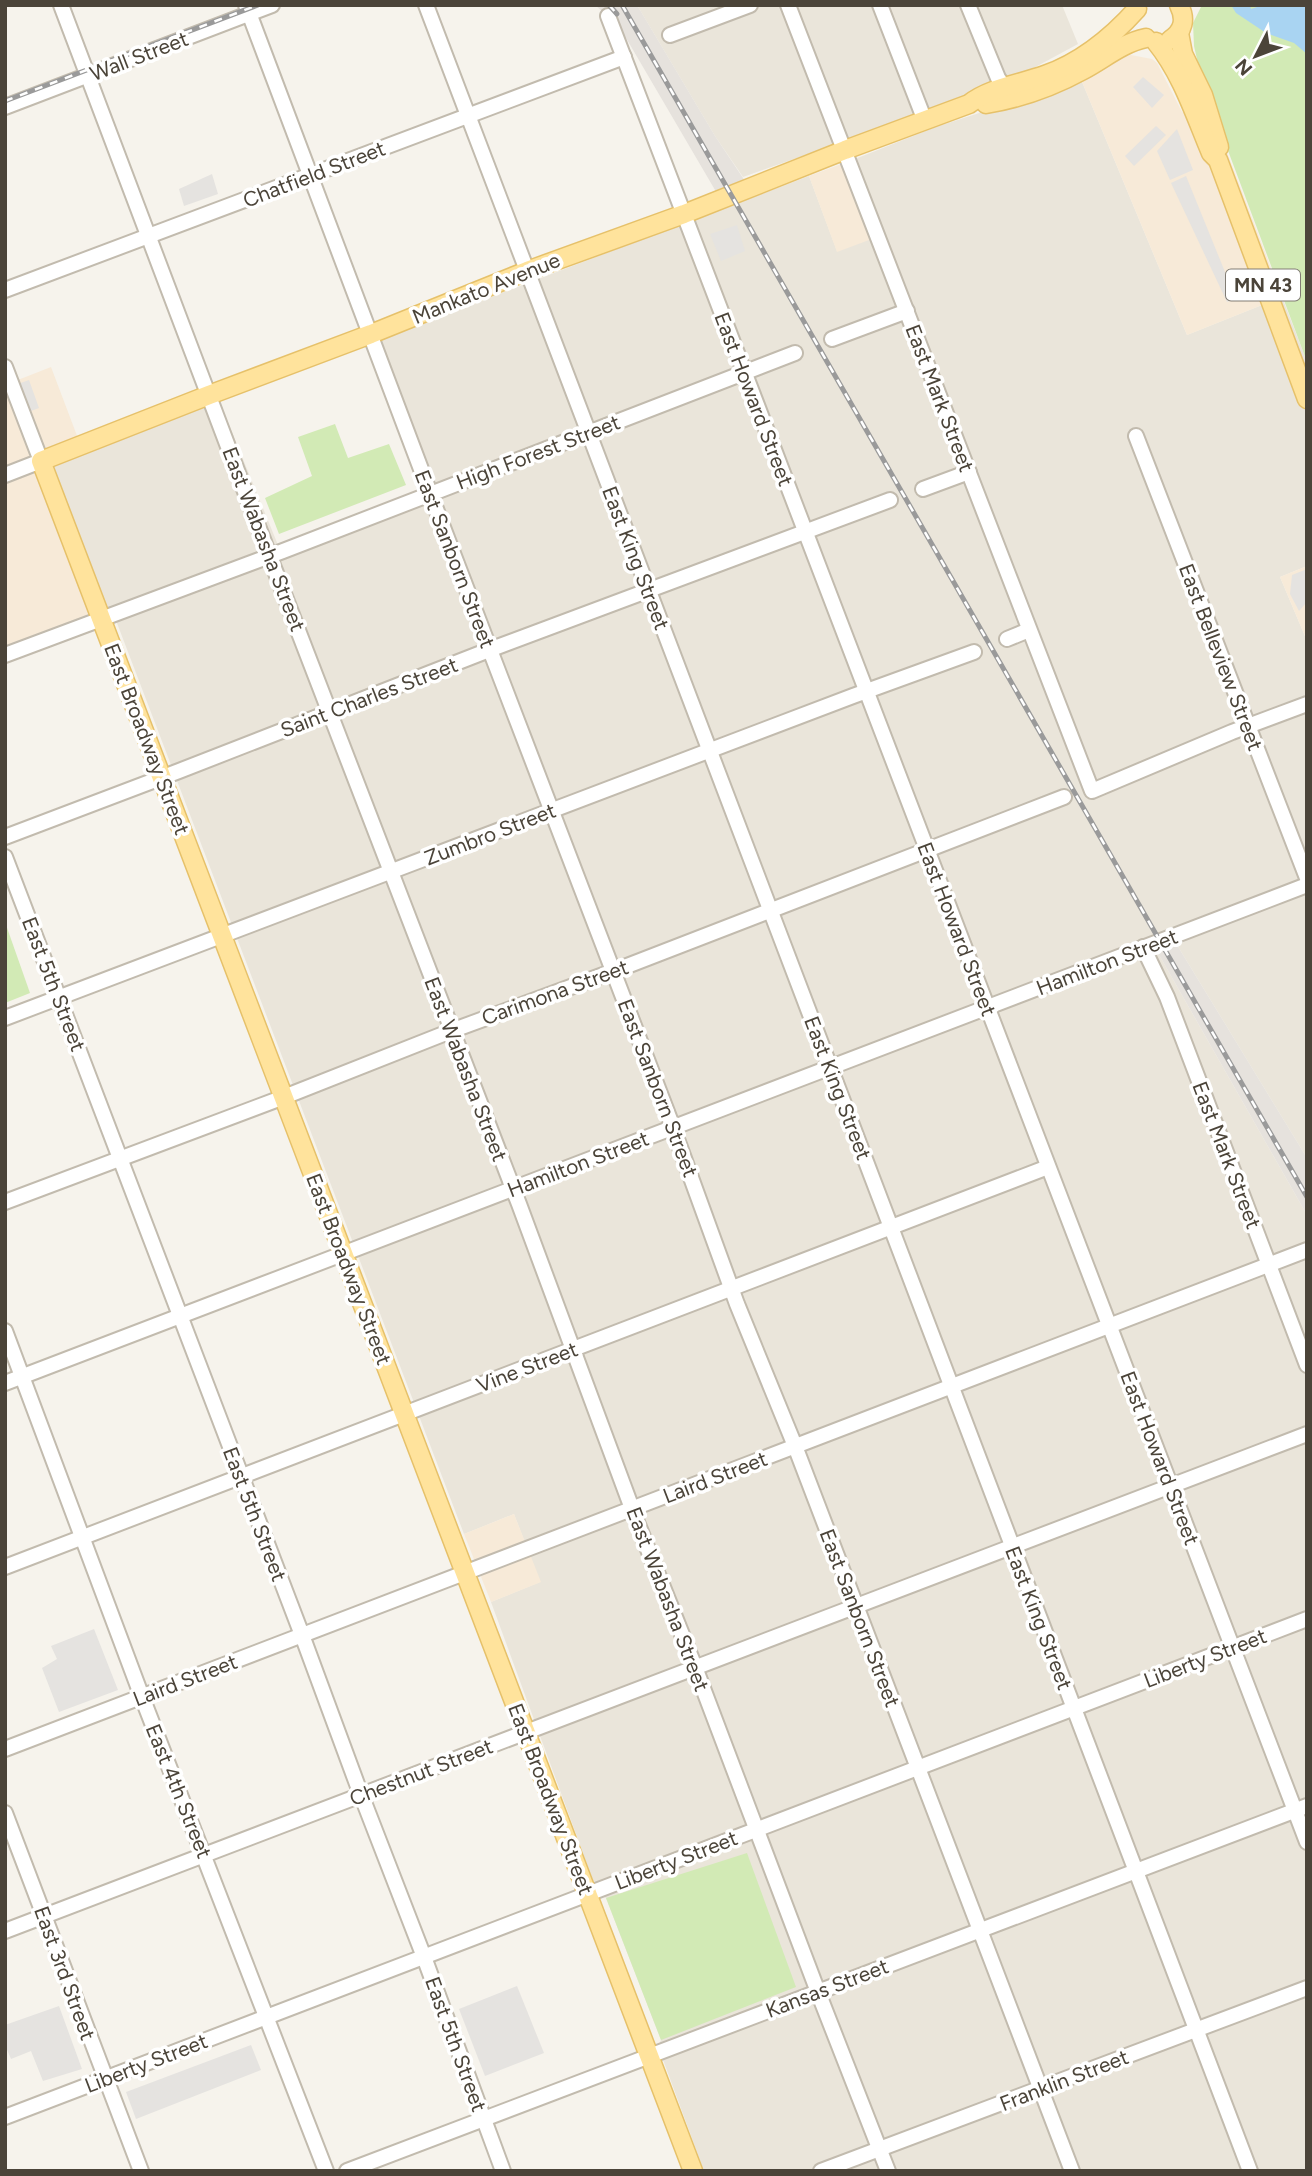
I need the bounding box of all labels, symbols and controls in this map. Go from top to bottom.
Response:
north arrow [1221,21,1291,91]
street label: Wall Street [86,26,192,86]
text: N [1230,54,1257,80]
street label: Chatfield Street [239,135,389,213]
street label: Mankato Avenue [408,247,564,329]
road number: MN 43 [1226,270,1300,300]
street label: East Howard Street [709,309,799,489]
street label: East Mark Street [900,321,980,475]
street label: High Forest Street [452,409,624,495]
street label: East Wabasha Street [217,443,311,635]
street label: East Sanborn Street [410,466,500,652]
street label: East King Street [597,483,675,633]
street label: East Belleview Street [1174,560,1268,754]
street label: East Broadway Street [99,640,195,838]
street label: Saint Charles Street [277,652,461,742]
street label: Zumbro Street [421,797,559,871]
street label: East Howard Street [912,839,1002,1019]
street label: East 5th Street [17,913,91,1055]
street label: Hamilton Street [1033,924,1181,1000]
street label: Carimona Street [478,954,632,1030]
street label: East Wabasha Street [419,973,513,1165]
street label: East Sanborn Street [613,995,703,1181]
street label: East King Street [799,1013,877,1163]
street label: East Mark Street [1187,1078,1267,1232]
street label: Hamilton Street [504,1126,652,1202]
street label: East Broadway Street [301,1170,397,1368]
street label: Vine Street [473,1336,581,1398]
street label: East Howard Street [1115,1368,1205,1548]
street label: East 5th Street [218,1443,292,1585]
street label: Laird Street [659,1446,771,1508]
street label: East Wabasha Street [621,1503,715,1695]
street label: East Sanborn Street [815,1525,905,1711]
street label: East King Street [1000,1543,1078,1693]
street label: Liberty Street [1140,1623,1270,1693]
street label: Laird Street [129,1649,241,1711]
street label: East Broadway Street [503,1700,599,1898]
street label: East 4th Street [141,1720,217,1862]
street label: Chestnut Street [346,1733,496,1811]
street label: Liberty Street [611,1825,741,1895]
street label: East 3rd Street [29,1903,101,2044]
street label: Kansas Street [762,1953,892,2023]
street label: East 5th Street [420,1973,492,2115]
street label: Liberty Street [81,2028,211,2098]
street label: Franklin Street [996,2044,1132,2116]

